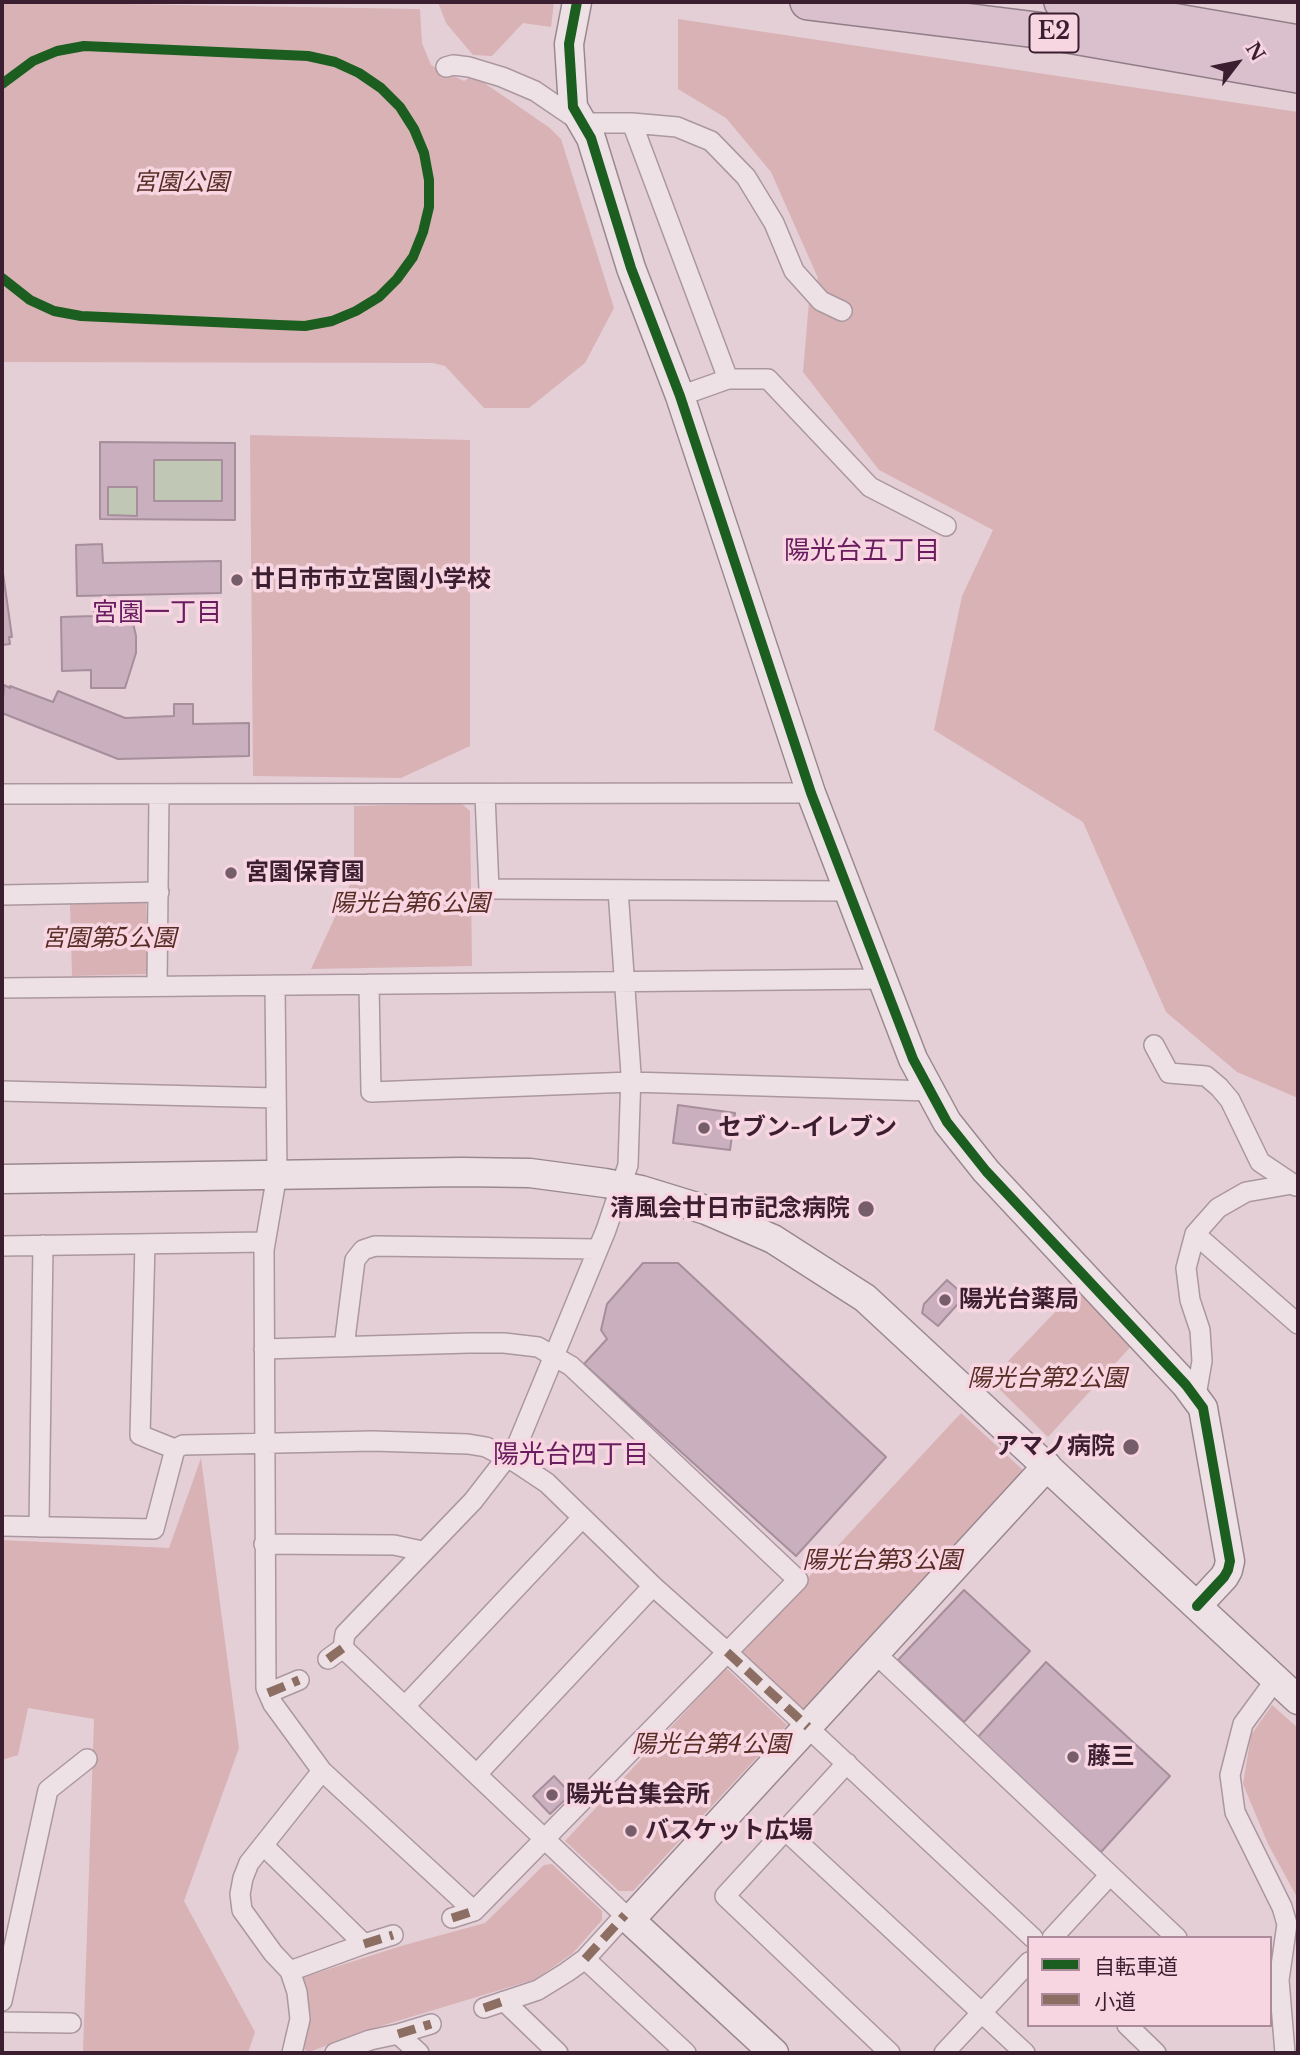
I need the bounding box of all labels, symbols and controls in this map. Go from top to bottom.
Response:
road number: E2 [1030,14,1078,52]
north arrow [1202,28,1272,98]
text: N [1241,38,1270,65]
park label: 宮園公園 [133,169,229,197]
district label: 陽光台五丁目 [784,536,940,568]
place label: 廿日市市立宮園小学校 [251,566,491,594]
marker: 廿日市市立宮園小学校 [229,572,245,588]
district label: 宮園一丁目 [92,598,222,630]
place label: 宮園保育園 [245,859,365,887]
marker: 宮園保育園 [223,865,239,881]
park label: 陽光台第6公園 [330,890,490,918]
park label: 宮園第5公園 [42,925,176,953]
place label: セブン-イレブン [718,1114,897,1142]
marker: セブン-イレブン [696,1120,712,1136]
place label: 清風会廿日市記念病院 [610,1195,850,1223]
marker: 清風会廿日市記念病院 [856,1199,876,1219]
place label: 陽光台薬局 [959,1286,1079,1314]
marker: 陽光台薬局 [937,1292,953,1308]
park label: 陽光台第2公園 [968,1365,1126,1393]
place label: アマノ病院 [995,1433,1115,1461]
marker: アマノ病院 [1121,1437,1141,1457]
district label: 陽光台四丁目 [493,1440,649,1472]
park label: 陽光台第3公園 [803,1547,961,1575]
park label: 陽光台第4公園 [632,1731,790,1759]
place label: 藤三 [1087,1743,1135,1771]
marker: 藤三 [1065,1749,1081,1765]
place label: 陽光台集会所 [566,1781,710,1809]
marker: 陽光台集会所 [544,1787,560,1803]
place label: バスケット広場 [645,1817,813,1845]
marker: バスケット広場 [623,1823,639,1839]
legend [1027,1936,1272,2027]
text: 自転車道 [1094,1954,1178,1980]
text: 小道 [1094,1989,1136,2015]

